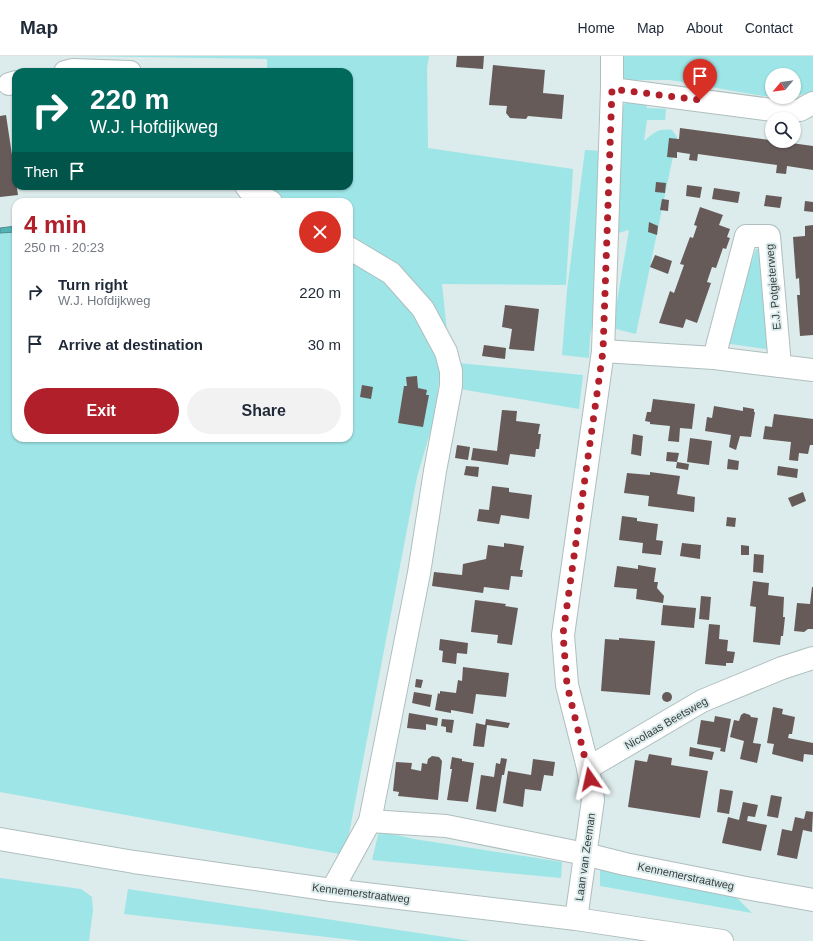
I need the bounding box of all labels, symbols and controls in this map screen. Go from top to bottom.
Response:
text: Map [20,17,58,38]
text: Home [578,20,615,36]
text: Map [637,20,664,36]
text: About [686,20,723,36]
text: Contact [745,20,793,36]
pin [683,59,717,100]
icon: arrive [689,65,711,87]
north arrow [765,68,801,104]
map controls [765,68,801,148]
icon: right [24,84,76,136]
text: 220 m [90,84,169,115]
button: search [765,112,801,148]
text: W.J. Hofdijkweg [90,117,218,137]
icon: arrive [66,160,88,182]
text: Then [24,163,58,180]
text: 4 min [24,211,87,238]
button: close [299,211,341,253]
text: 250 m · 20:23 [24,240,104,255]
street label: E.J. Potgieterweg [763,244,783,330]
text: Turn right [58,276,128,293]
icon: right [24,281,46,303]
text: 220 m [299,284,341,301]
text: W.J. Hofdijkweg [58,293,150,308]
icon: arrive [24,333,46,355]
text: Arrive at destination [58,336,203,353]
text: 30 m [308,336,341,353]
button: Exit [24,388,179,434]
button: Share [187,388,341,434]
street label: Nicolaas Beetsweg [622,694,710,752]
position arrow [569,758,611,800]
street label: Laan van Zeeman [573,812,597,902]
street label: Kennemerstraatweg [637,860,735,892]
street label: Kennemerstraatweg [311,881,411,905]

